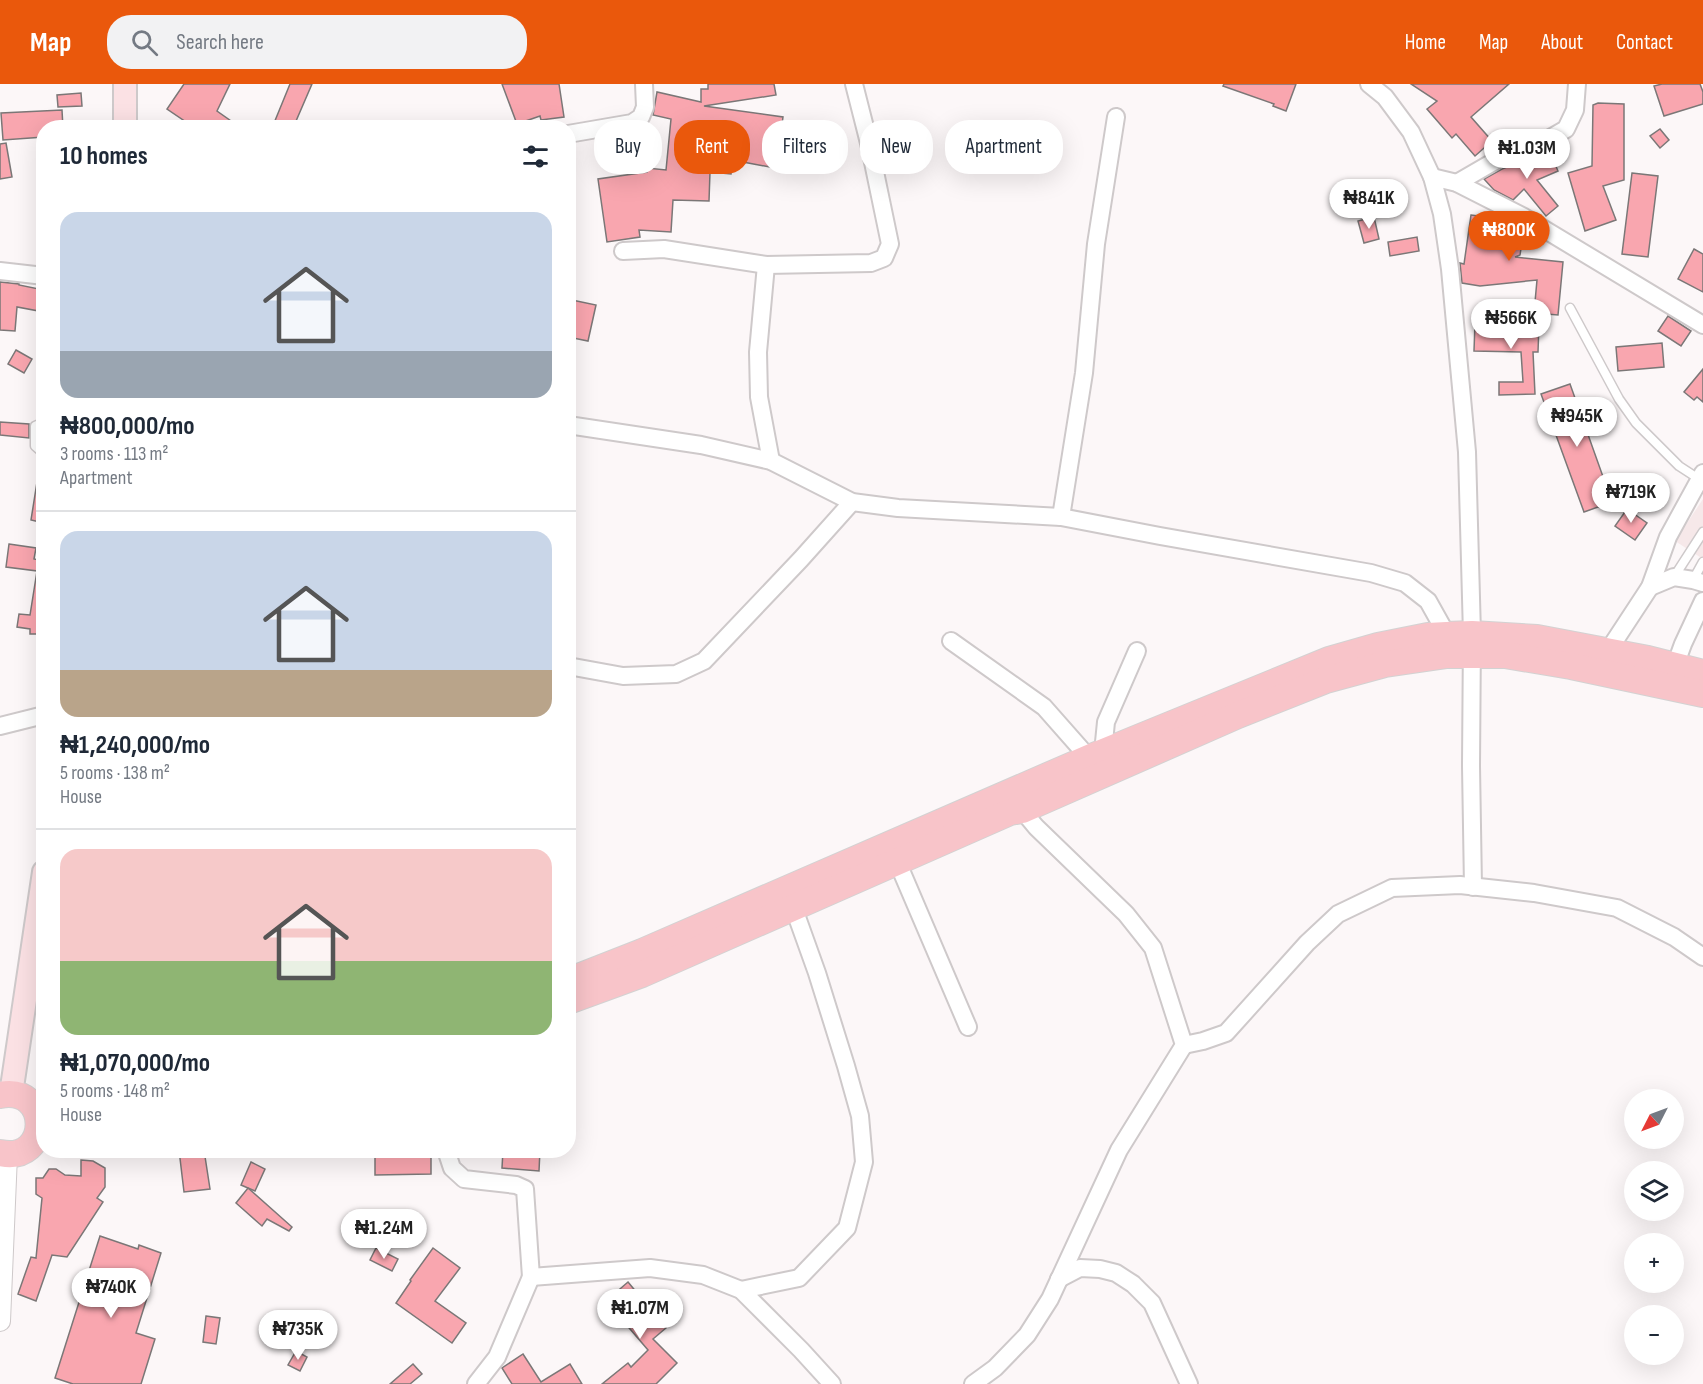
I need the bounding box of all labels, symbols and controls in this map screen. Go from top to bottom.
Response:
search box [107,15,527,69]
text: Map [30,26,71,59]
icon: search [128,26,161,59]
text: Search here [176,29,264,56]
text: Home [1405,30,1446,55]
text: Map [1479,30,1508,55]
text: About [1541,30,1583,55]
text: Contact [1616,30,1673,55]
chip: Buy [594,120,662,174]
chip: Rent [674,120,750,174]
chip: Filters [762,120,848,174]
chip: New [860,120,933,174]
chip: Apartment [945,120,1063,174]
pin: ₦1.03M [1478,129,1576,180]
text: ₦1.03M [1498,136,1556,160]
icon: filters [519,140,552,173]
text: 10 homes [60,141,148,172]
pin: ₦841K [1327,179,1411,230]
text: ₦841K [1343,186,1395,210]
pin: ₦800K [1467,211,1551,262]
text: ₦800K [1483,218,1535,242]
icon: home [252,251,360,359]
pin: ₦566K [1469,299,1553,350]
text: ₦566K [1485,306,1537,330]
pin: ₦945K [1535,397,1619,448]
text: ₦945K [1551,404,1603,428]
text: ₦800,000/mo [60,411,195,442]
text: 3 rooms · 113 m² [60,442,169,466]
text: Apartment [60,466,133,490]
pin: ₦719K [1589,473,1673,524]
text: ₦719K [1606,480,1656,504]
icon: home [252,570,360,678]
text: ₦1,240,000/mo [60,730,210,761]
text: 5 rooms · 138 m² [60,761,170,785]
text: House [60,785,102,809]
icon: home [252,888,360,996]
text: ₦1,070,000/mo [60,1048,210,1079]
text: 5 rooms · 148 m² [60,1079,170,1103]
north arrow [1624,1089,1684,1149]
map controls [1624,1089,1684,1365]
text: House [60,1103,102,1127]
button: layers [1624,1161,1684,1221]
pin: ₦1.24M [335,1209,433,1260]
text: ₦1.24M [355,1216,413,1240]
button: + [1624,1233,1684,1293]
pin: ₦740K [69,1268,153,1319]
text: ₦740K [86,1275,136,1299]
pin: ₦1.07M [591,1289,689,1340]
text: ₦1.07M [611,1296,669,1320]
button: − [1624,1305,1684,1365]
pin: ₦735K [256,1310,340,1361]
text: ₦735K [273,1317,323,1341]

